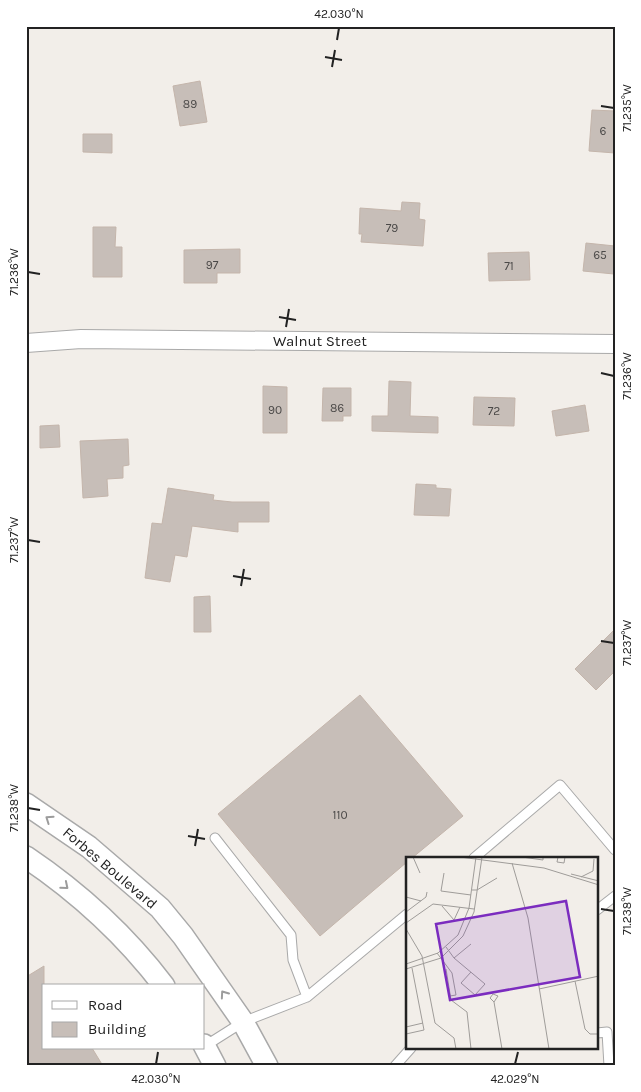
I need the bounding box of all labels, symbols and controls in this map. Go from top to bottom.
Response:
text: 42.030°N [314,7,364,21]
text: 71.235°W [620,84,634,132]
house number: 89 [183,97,197,111]
house number: 6 [600,124,607,138]
house number: 79 [386,221,398,235]
text: 71.236°W [7,248,21,296]
house number: 65 [593,248,607,262]
house number: 97 [206,258,219,272]
house number: 71 [504,259,514,273]
street label: Walnut Street [273,332,367,350]
text: 71.236°W [620,352,634,400]
house number: 86 [330,401,344,415]
house number: 90 [268,403,282,417]
house number: 72 [488,404,500,418]
text: 71.237°W [7,517,21,563]
text: 71.237°W [620,620,634,666]
text: 71.238°W [7,784,21,832]
house number: 110 [332,808,348,822]
one-way arrow [45,816,55,825]
street label: Forbes Boulevard [59,823,161,913]
inset map [406,857,598,1050]
one-way arrow [59,881,68,889]
text: 71.238°W [620,887,634,935]
legend [42,984,205,1050]
one-way arrow [221,990,230,1000]
text: Road [88,996,123,1014]
text: Building [88,1020,146,1038]
text: 42.030°N [131,1072,181,1086]
text: 42.029°N [490,1072,540,1086]

